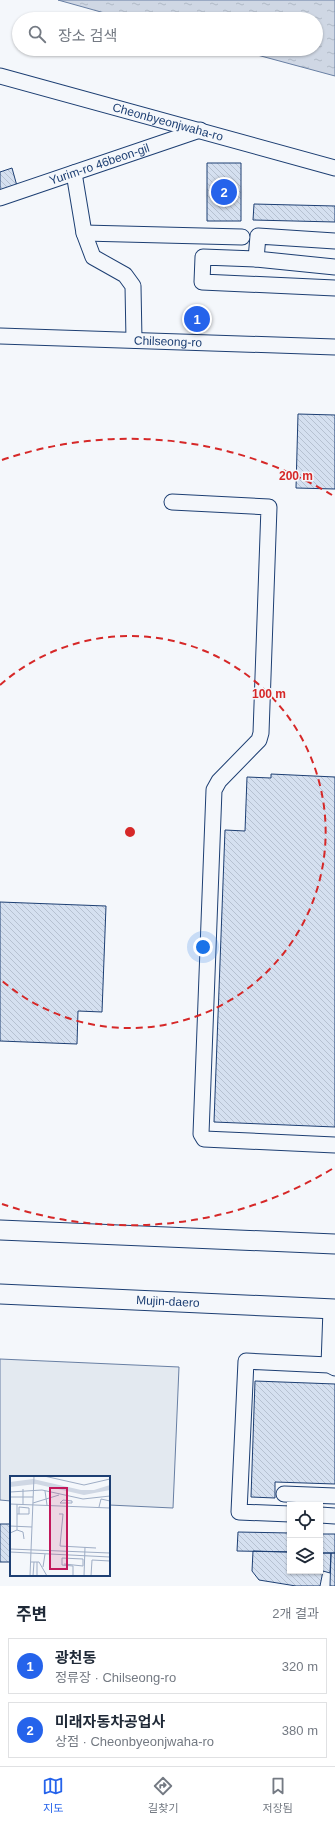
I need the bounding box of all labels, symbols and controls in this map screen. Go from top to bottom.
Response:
search box [12,12,323,56]
icon: search [26,23,48,45]
text: 장소 검색 [58,27,117,44]
street label: Cheonbyeonjwaha-ro [111,100,225,144]
street label: Yurim-ro 46beon-gil [48,141,151,188]
pin: 2 [211,177,237,207]
pin: 1 [184,304,210,334]
street label: Chilseong-ro [134,333,203,350]
text: 200 m [279,469,313,483]
text: 100 m [252,687,286,701]
centre of rings [123,825,137,839]
your location [193,937,213,957]
street label: Mujin-daero [136,1293,200,1310]
inset map [10,1476,110,1576]
map controls [287,1502,323,1574]
button: locate [287,1502,323,1538]
button: layers [287,1538,323,1574]
text: 주변 [16,1605,47,1624]
text: 2개 결과 [272,1606,319,1621]
text: 광천동 [55,1649,96,1666]
text: 1 [26,1659,34,1674]
text: 320 m [282,1659,318,1674]
text: 정류장 · Chilseong-ro [55,1670,176,1685]
text: 미래자동차공업사 [55,1713,165,1730]
text: 2 [26,1723,34,1738]
text: 380 m [282,1723,318,1738]
text: 상점 · Cheonbyeonjwaha-ro [55,1734,214,1749]
tab: 지도 [42,1775,64,1815]
tab: 길찾기 [148,1775,178,1815]
tab: 저장됨 [263,1775,293,1815]

